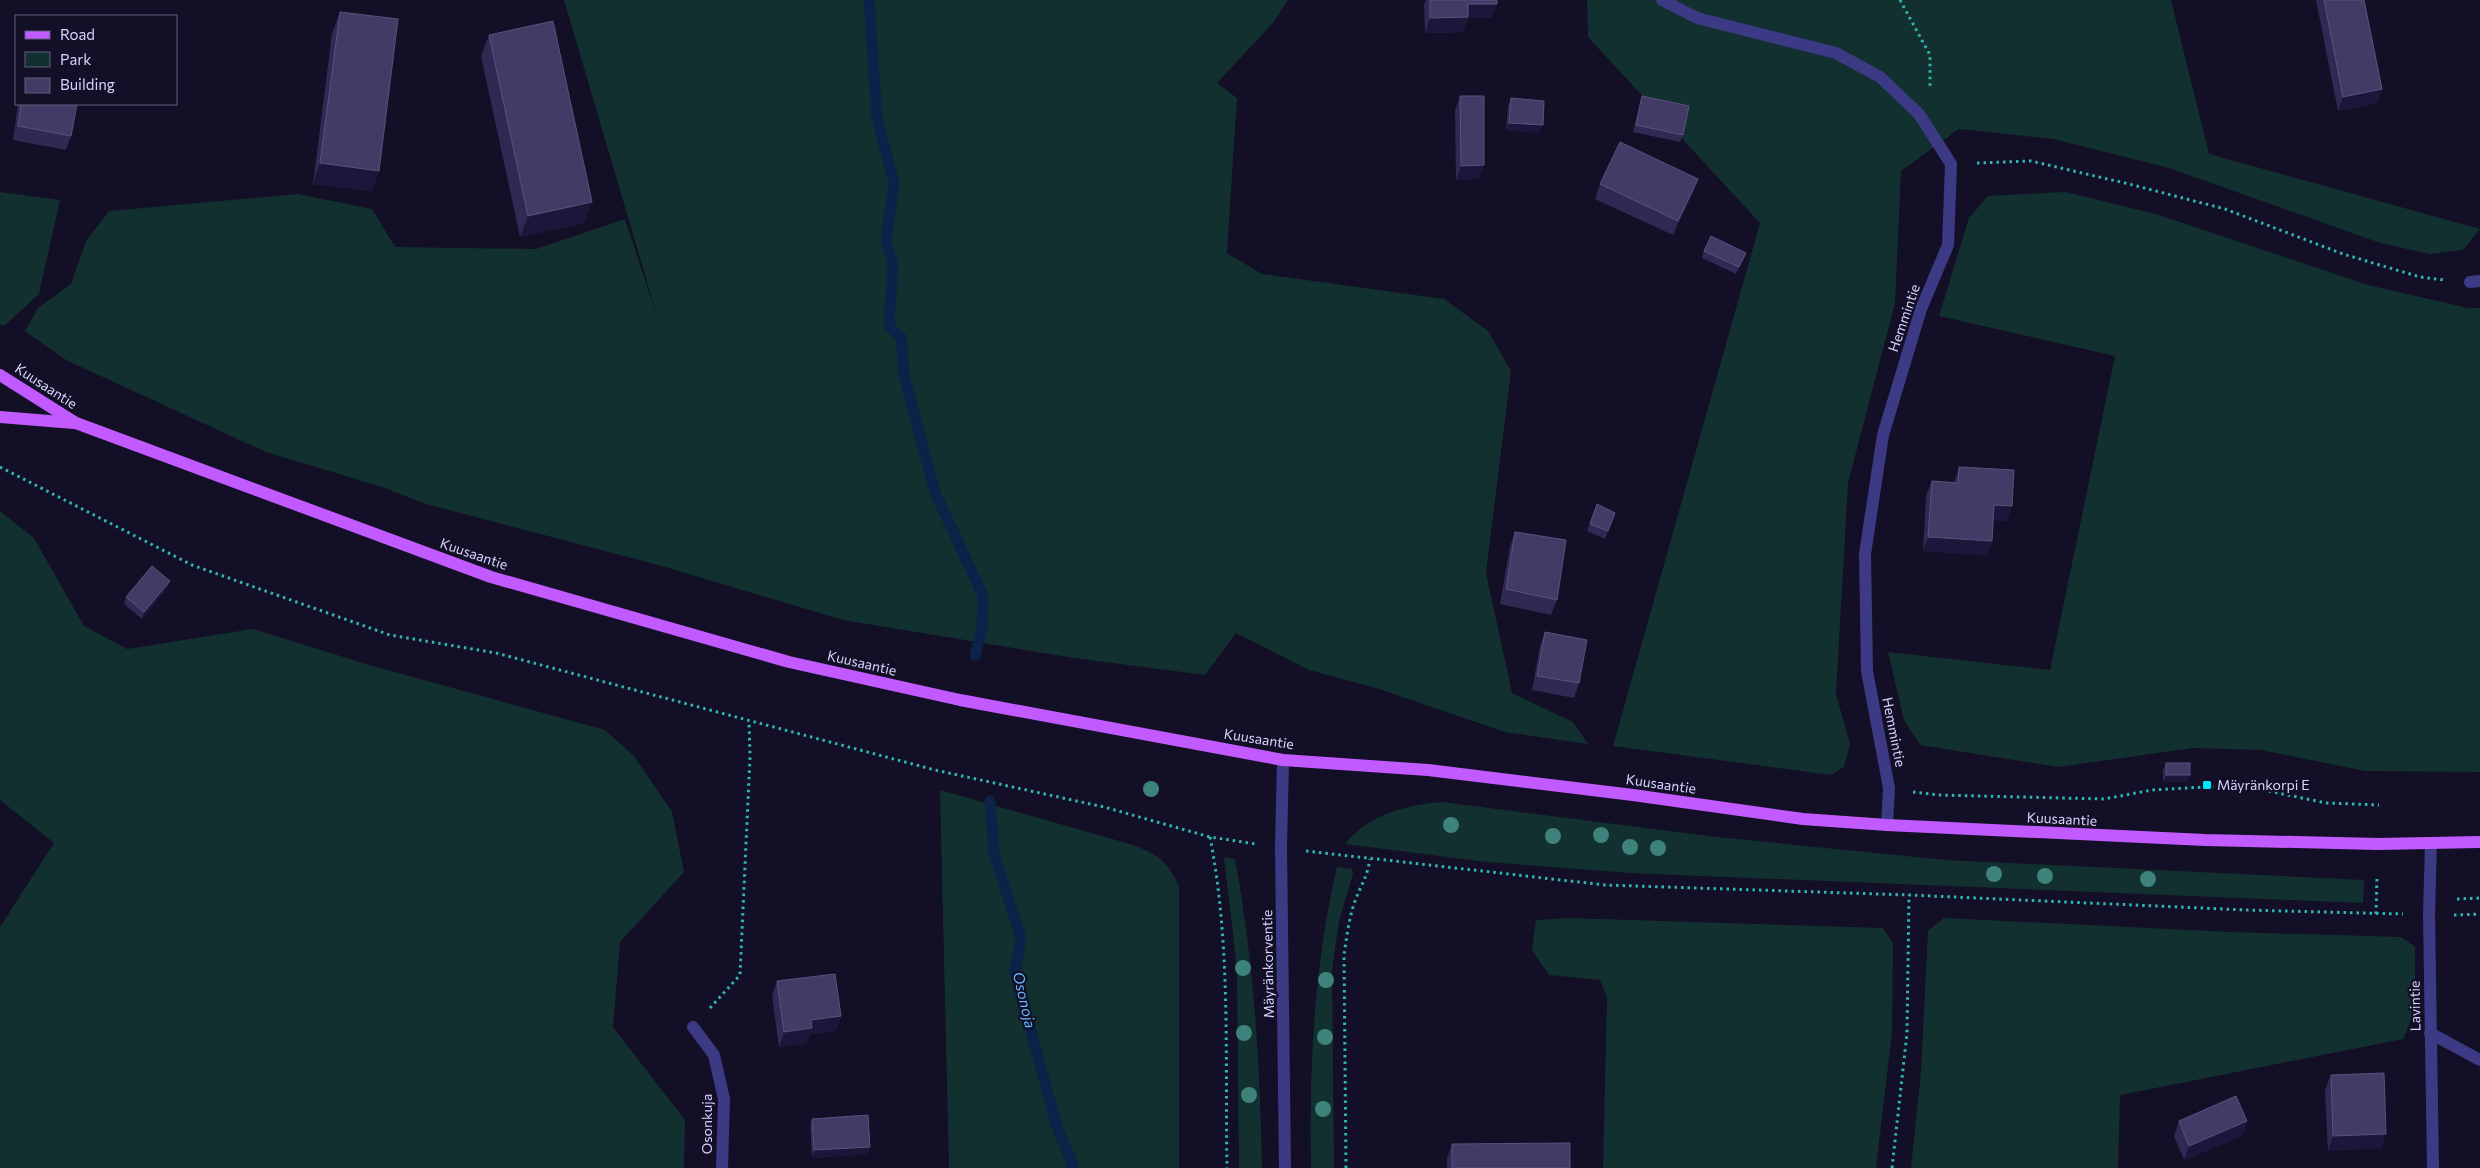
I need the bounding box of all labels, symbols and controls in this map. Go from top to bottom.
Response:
legend [15,15,178,105]
text: Road [60,25,95,43]
text: Park [60,50,91,68]
text: Building [60,75,115,93]
street label: Hemmintie [1884,282,1923,354]
street label: Kuusaantie [12,359,81,412]
street label: Kuusaantie [438,534,510,573]
street label: Kuusaantie [826,646,898,679]
street label: Hemmintie [1879,696,1910,768]
street label: Kuusaantie [1223,725,1295,752]
street label: Kuusaantie [1625,770,1697,797]
place label: Mäyränkorpi E [2217,776,2309,793]
marker: Mäyränkorpi E [2201,779,2213,791]
street label: Kuusaantie [2026,808,2098,829]
street label: Mäyränkorventie [1258,910,1277,1018]
water label: Osonoja [1010,970,1040,1030]
street label: Lavintie [2406,981,2423,1032]
street label: Osonkuja [698,1094,715,1154]

